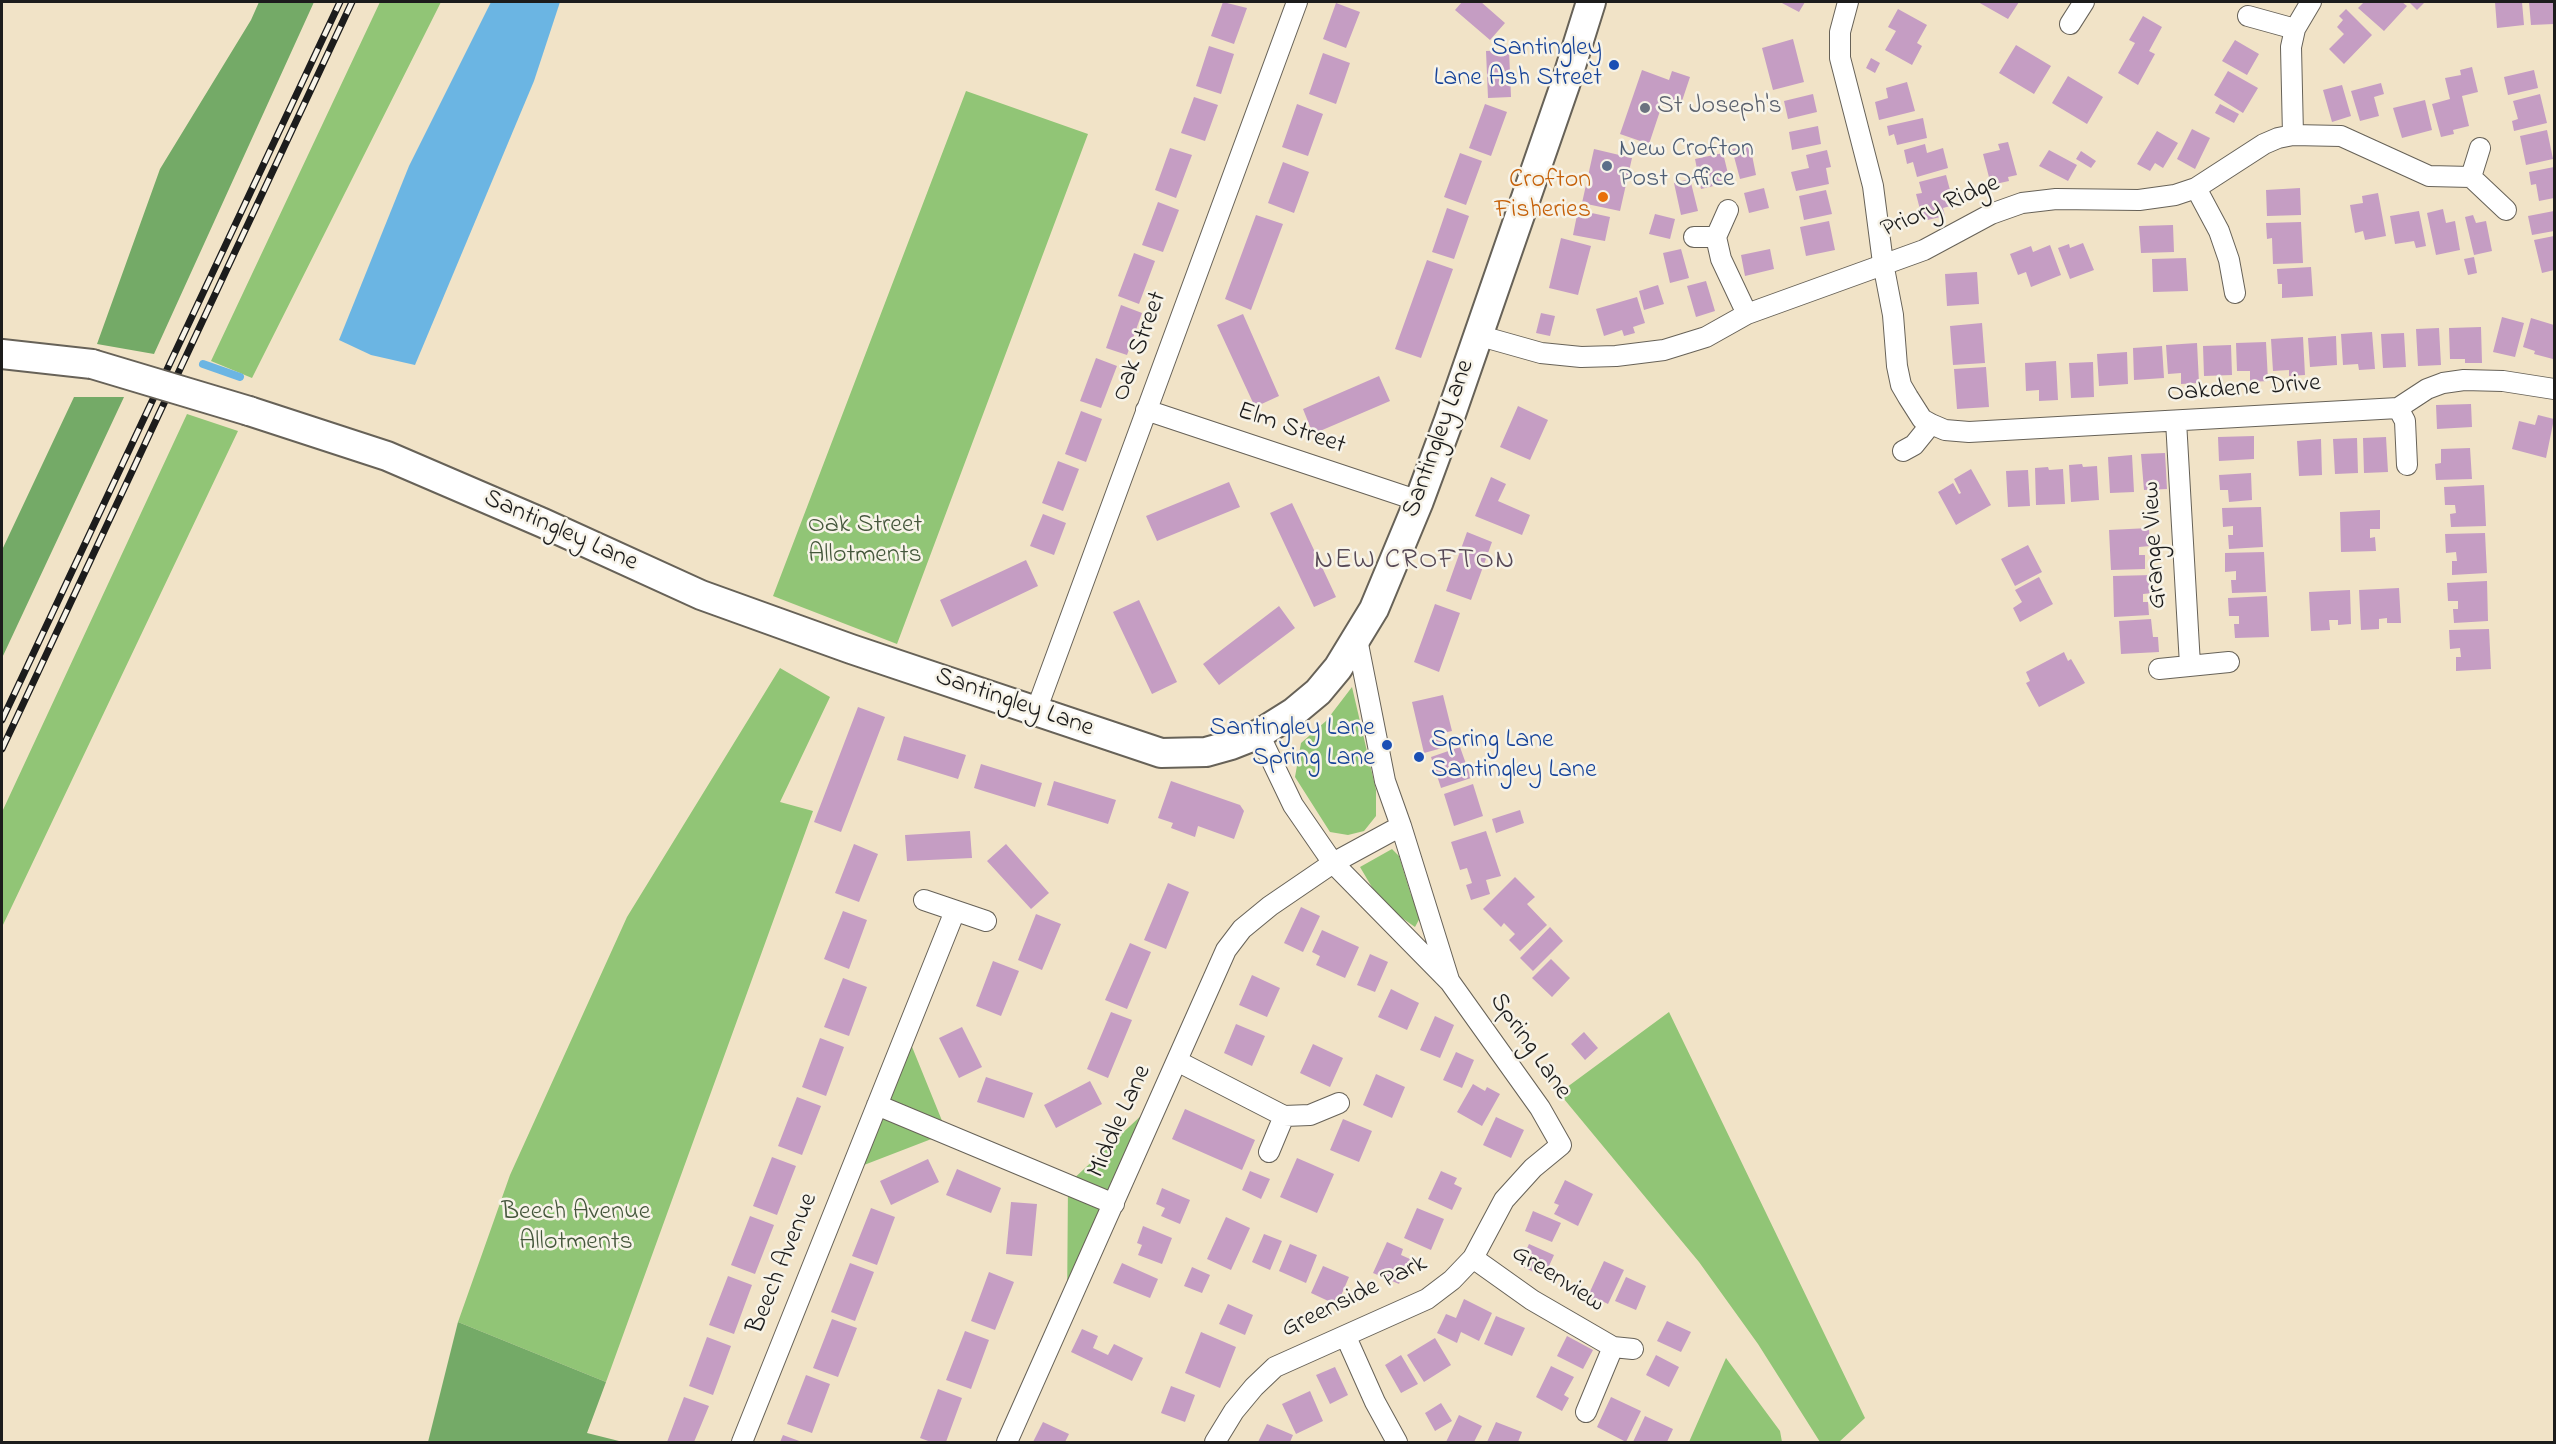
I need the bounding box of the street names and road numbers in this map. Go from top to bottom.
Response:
street label: Priory Ridge [1877,169,2005,247]
street label: Oak Street [1107,288,1175,406]
street label: Santingley Lane [1397,356,1483,522]
street label: Oakdene Drive [2166,369,2322,411]
street label: Elm Street [1233,397,1349,463]
street label: Grange View [2137,480,2175,610]
street label: Santingley Lane [478,484,642,580]
street label: Santingley Lane [931,662,1097,746]
street label: Spring Lane [1481,988,1577,1106]
street label: Middle Lane [1082,1061,1160,1183]
street label: Beech Avenue [742,1189,826,1339]
street label: Greenview [1505,1239,1609,1321]
street label: Greenside Park [1277,1249,1433,1347]

